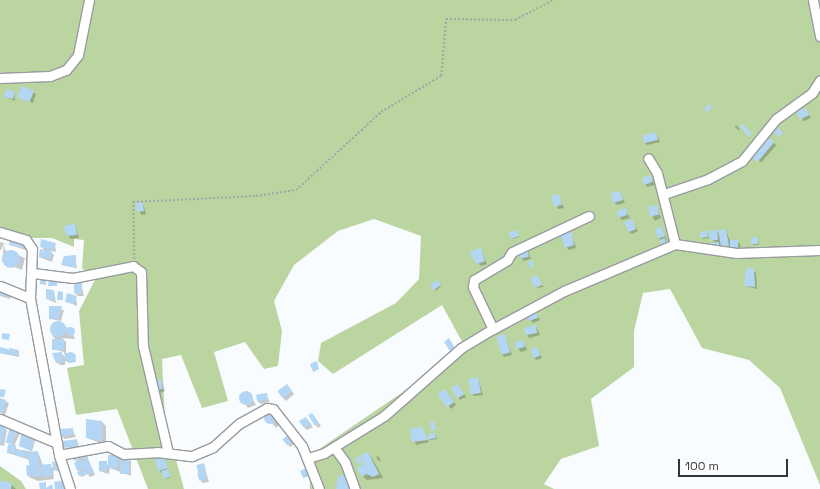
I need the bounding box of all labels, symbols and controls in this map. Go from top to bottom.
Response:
scale bar [680,451,790,477]
text: 100 m [685,458,719,474]

